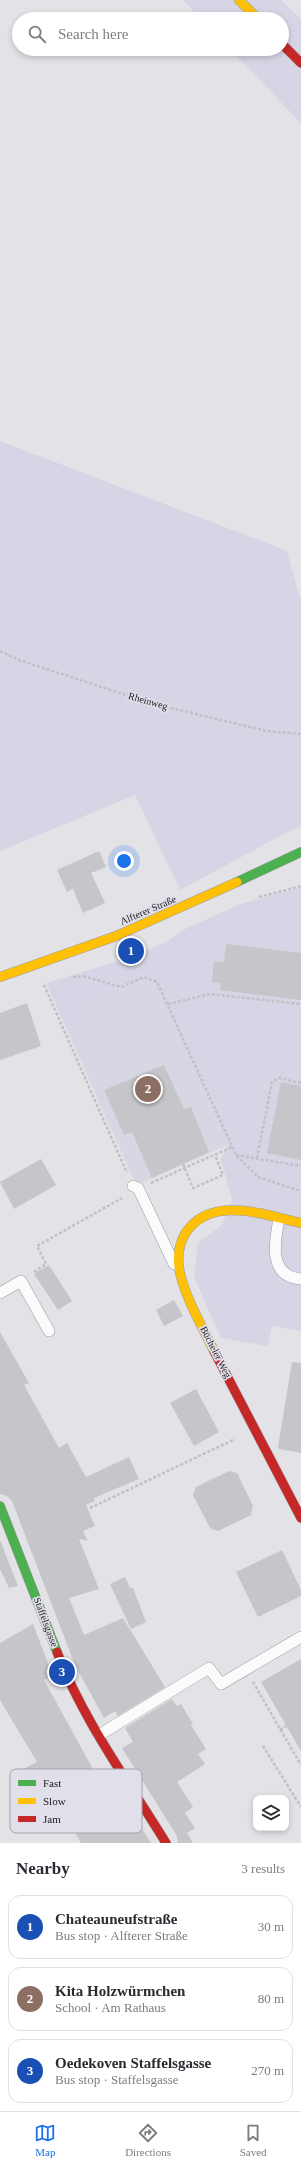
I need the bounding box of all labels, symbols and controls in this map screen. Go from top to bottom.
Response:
search box [12,12,289,56]
icon: search [26,23,48,45]
text: Search here [58,26,128,42]
street label: Rheinweg [127,690,169,712]
your location [114,851,134,871]
street label: Alfterer Straße [118,893,178,927]
pin: 1 [118,936,144,966]
pin: 2 [135,1074,161,1104]
street label: Bücheler Weg [198,1324,234,1380]
street label: Staffelsgasse [32,1596,61,1649]
pin: 3 [49,1657,75,1687]
legend [10,1769,142,1833]
text: Fast [43,1777,61,1789]
text: Slow [43,1795,66,1807]
map controls [253,1795,289,1831]
button: layers [253,1795,289,1831]
text: Jam [43,1813,61,1825]
text: Nearby [16,1859,70,1878]
text: 3 results [241,1861,285,1876]
text: Chateauneufstraße [55,1911,178,1927]
text: 1 [27,1919,33,1934]
text: 30 m [258,1919,284,1934]
text: Bus stop · Alfterer Straße [55,1928,188,1943]
text: Kita Holzwürmchen [55,1983,185,1999]
text: 2 [27,1991,33,2006]
text: 80 m [258,1991,284,2006]
text: School · Am Rathaus [55,2000,166,2015]
text: Oedekoven Staffelsgasse [55,2055,211,2071]
text: 3 [27,2063,33,2078]
text: 270 m [251,2063,284,2078]
text: Bus stop · Staffelsgasse [55,2072,179,2087]
tab: Map [34,2122,56,2158]
tab: Directions [125,2122,171,2158]
tab: Saved [240,2122,267,2158]

